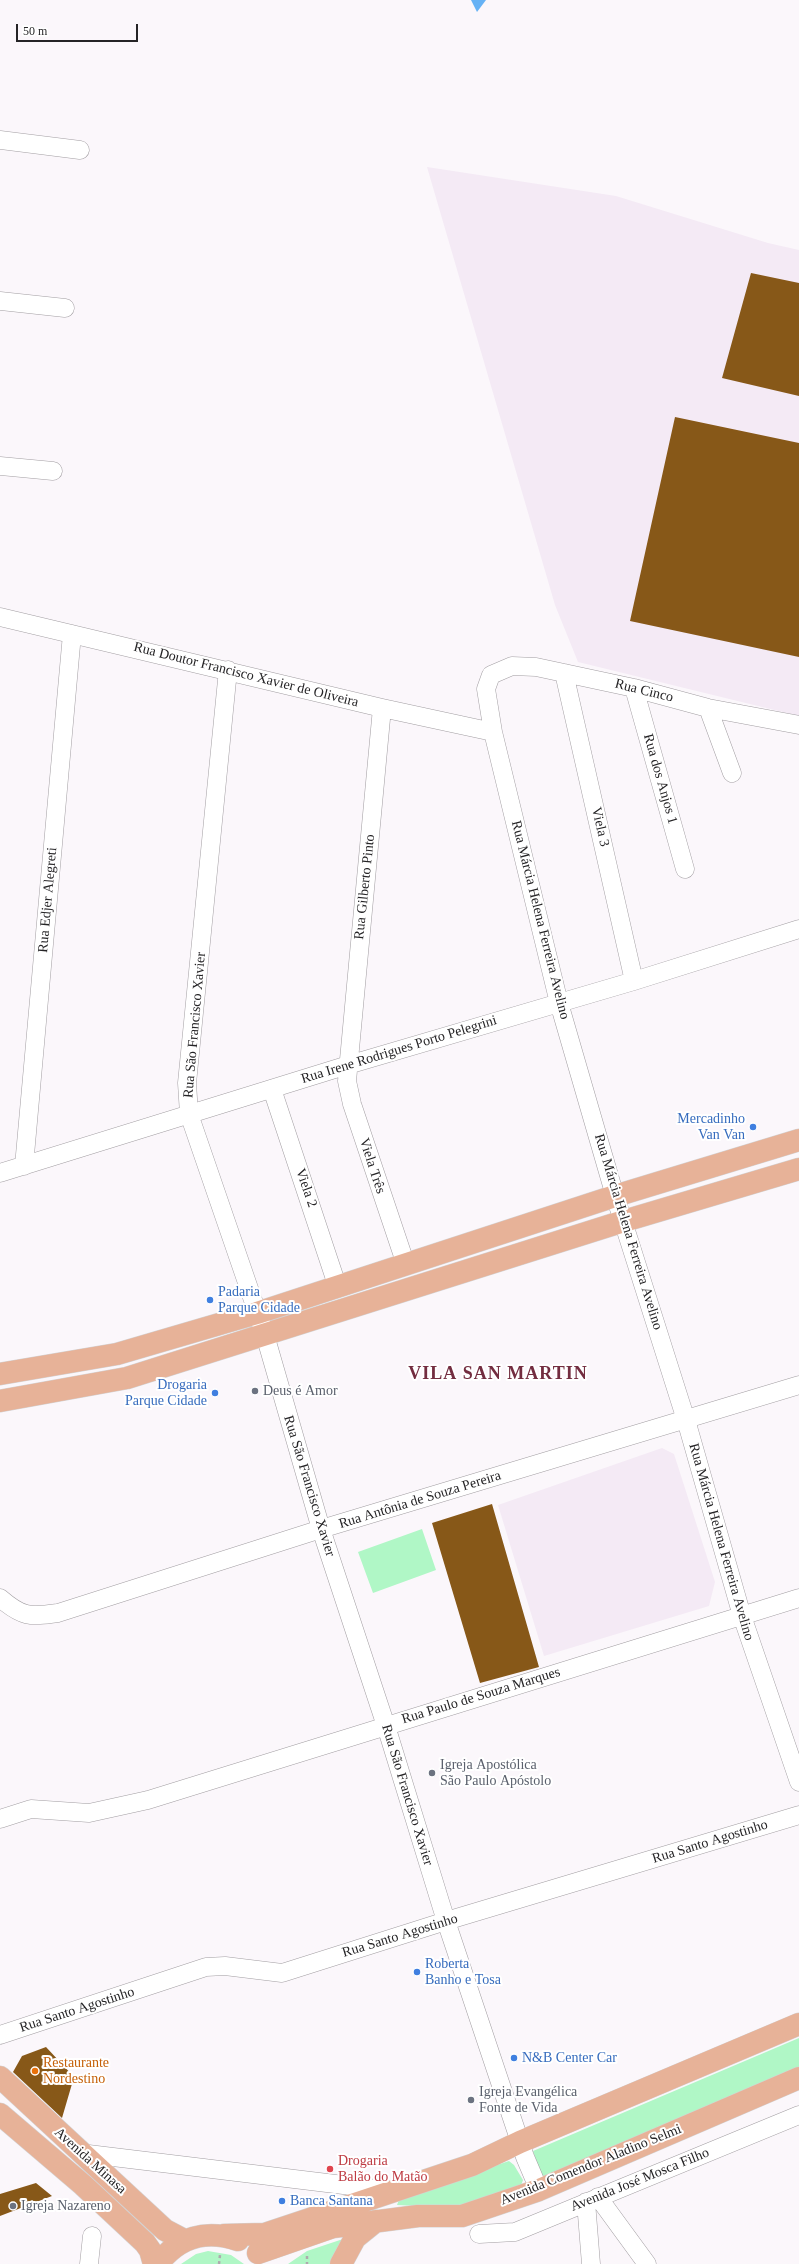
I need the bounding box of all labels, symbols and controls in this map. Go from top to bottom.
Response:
scale bar [18,16,140,42]
text: 50 m [23,24,47,38]
street label: Rua Doutor Francisco Xavier de Oliveira [132,639,360,711]
street label: Rua Cinco [613,676,675,706]
street label: Rua dos Anjos 1 [639,732,681,826]
street label: Viela 3 [587,806,613,848]
street label: Rua Márcia Helena Ferreira Avelino [507,819,573,1021]
street label: Rua Gilberto Pinto [351,834,379,940]
street label: Rua Edjer Alegreti [35,847,61,953]
street label: Rua São Francisco Xavier [180,951,210,1099]
street label: Rua Irene Rodrigues Porto Pelegrini [299,1012,499,1088]
place label: Mercadinho Van Van [677,1111,745,1144]
marker: Mercadinho Van Van [748,1122,758,1132]
street label: Rua Márcia Helena Ferreira Avelino [590,1132,666,1332]
street label: Viela Três [355,1136,389,1196]
street label: Viela 2 [292,1166,320,1210]
place label: Padaria Parque Cidade [218,1284,300,1316]
marker: Padaria Parque Cidade [205,1295,215,1305]
district label: VILA SAN MARTIN [408,1363,588,1385]
place label: Drogaria Parque Cidade [125,1377,207,1410]
place label: Deus é Amor [263,1383,338,1399]
marker: Deus é Amor [250,1386,260,1396]
marker: Drogaria Parque Cidade [210,1388,220,1398]
street label: Rua São Francisco Xavier [280,1413,338,1559]
street label: Rua Márcia Helena Ferreira Avelino [685,1442,757,1642]
street label: Rua Antônia de Souza Pereira [337,1467,503,1533]
street label: Rua Paulo de Souza Marques [400,1664,562,1728]
street label: Rua São Francisco Xavier [378,1722,436,1868]
place label: Igreja Apostólica São Paulo Apóstolo [440,1757,551,1790]
marker: Igreja Apostólica São Paulo Apóstolo [427,1768,437,1778]
street label: Rua Santo Agostinho [650,1816,770,1868]
street label: Rua Santo Agostinho [340,1910,460,1962]
place label: Roberta Banho e Tosa [425,1956,501,1988]
marker: Roberta Banho e Tosa [412,1967,422,1977]
street label: Rua Santo Agostinho [17,1984,137,2036]
place label: N&B Center Car [522,2050,617,2066]
marker: N&B Center Car [509,2053,519,2063]
place label: Restaurante Nordestino [43,2055,109,2088]
marker: Restaurante Nordestino [30,2066,40,2076]
place label: Igreja Evangélica Fonte de Vida [479,2084,577,2116]
marker: Igreja Evangélica Fonte de Vida [466,2095,476,2105]
street label: Avenida Comendor Aladino Selmi [498,2121,684,2209]
street label: Avenida Minasa [51,2124,129,2198]
street label: Avenida José Mosca Filho [568,2145,712,2215]
place label: Drogaria Balão do Matão [338,2153,427,2186]
marker: Drogaria Balão do Matão [325,2164,335,2174]
place label: Banca Santana [290,2193,373,2209]
marker: Banca Santana [277,2196,287,2206]
place label: Igreja Nazareno [21,2198,111,2214]
marker: Igreja Nazareno [8,2201,18,2211]

